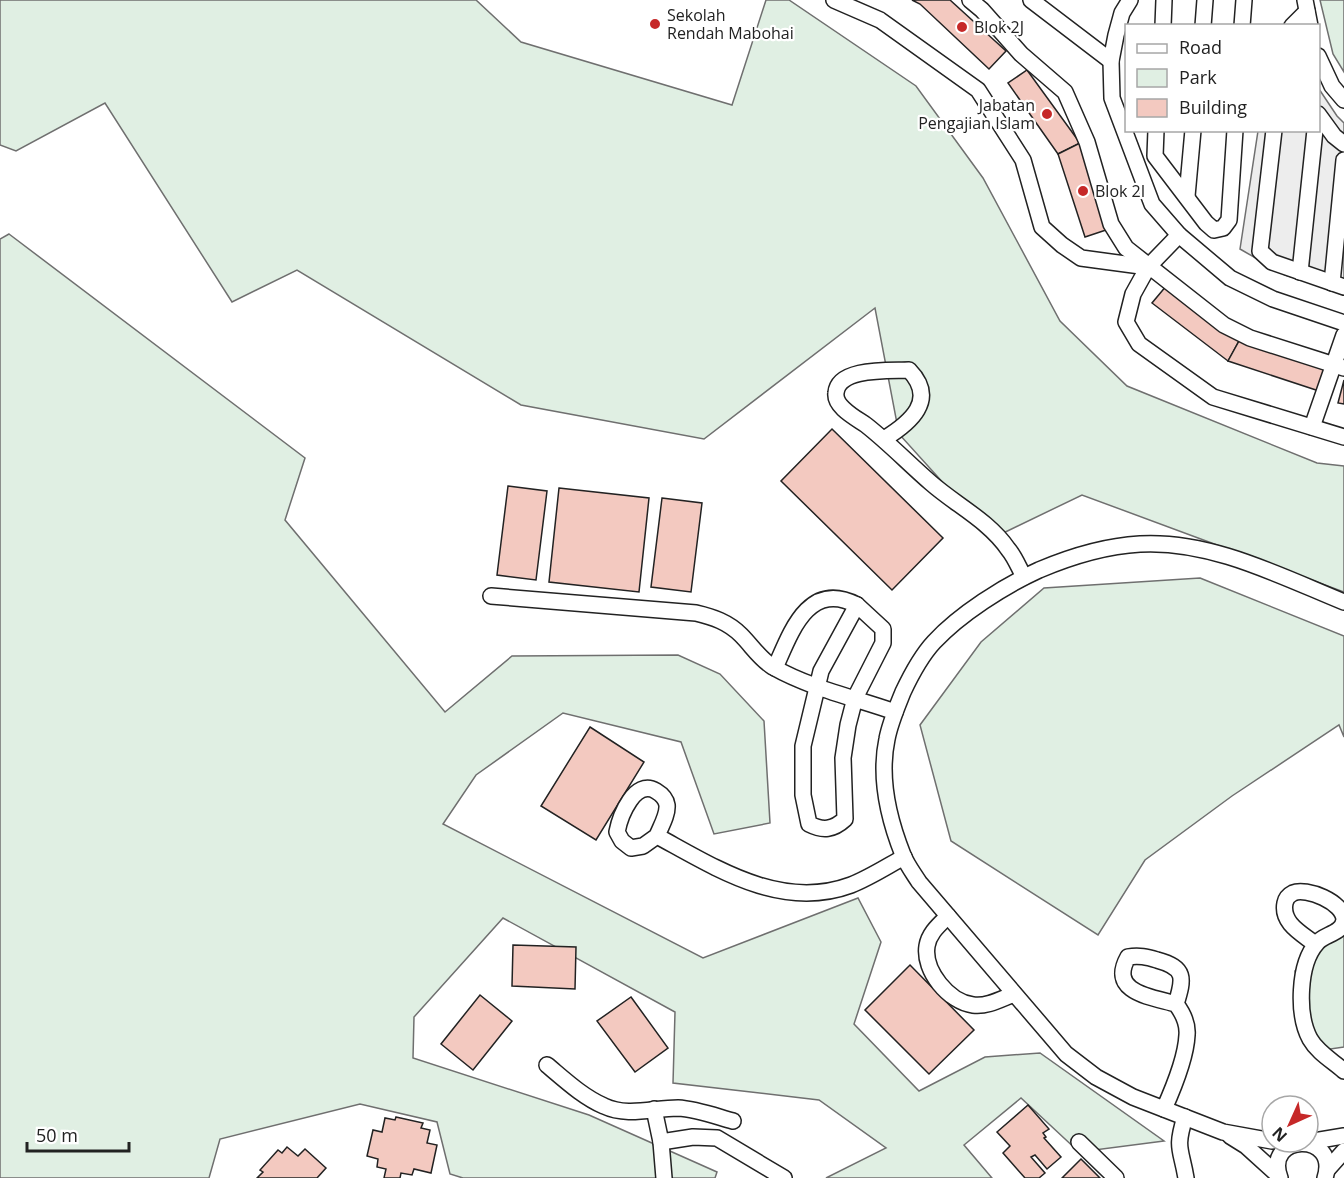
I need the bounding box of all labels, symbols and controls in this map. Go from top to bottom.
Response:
place label: Sekolah Rendah Mabohai [667,4,794,44]
place label: Blok 2J [974,16,1024,38]
marker: Sekolah Rendah Mabohai [648,17,662,31]
marker: Blok 2J [955,20,969,34]
legend [1125,24,1320,132]
text: Road [1179,35,1222,59]
text: Park [1179,65,1217,89]
place label: Jabatan Pengajian Islam [918,94,1035,134]
text: Building [1179,95,1247,119]
marker: Jabatan Pengajian Islam [1040,107,1054,121]
place label: Blok 2I [1095,180,1145,202]
marker: Blok 2I [1076,184,1090,198]
north arrow [1260,1094,1320,1154]
scale bar [27,1115,129,1153]
text: N [1267,1122,1292,1147]
text: 50 m [36,1123,78,1147]

